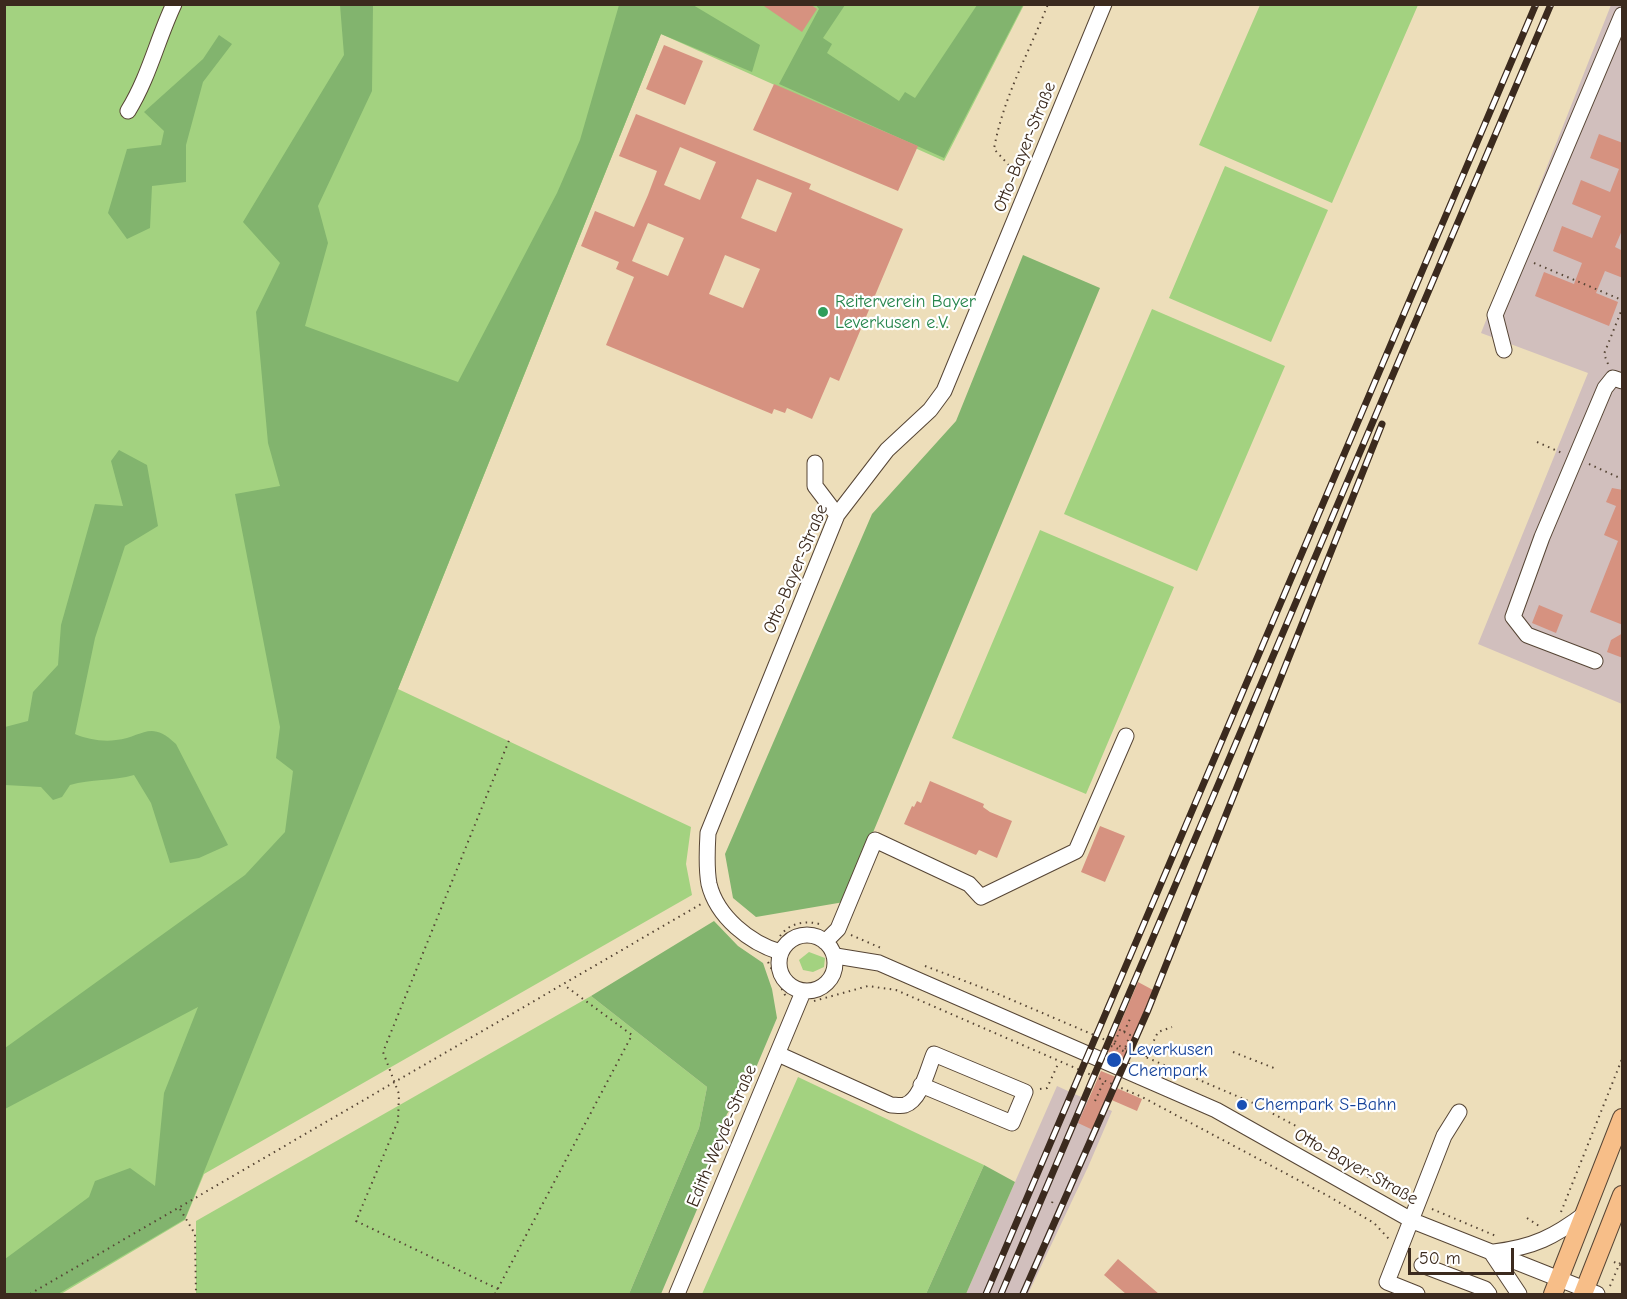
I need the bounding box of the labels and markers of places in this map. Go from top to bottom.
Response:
place label: Reiterverein Bayer Leverkusen e.V. [835,291,976,334]
marker: Reiterverein Bayer Leverkusen e.V. [816,305,830,319]
place label: Leverkusen Chempark [1128,1039,1213,1082]
marker: Leverkusen Chempark [1105,1051,1123,1069]
place label: Chempark S-Bahn [1254,1094,1397,1116]
marker: Chempark S-Bahn [1235,1098,1249,1112]

